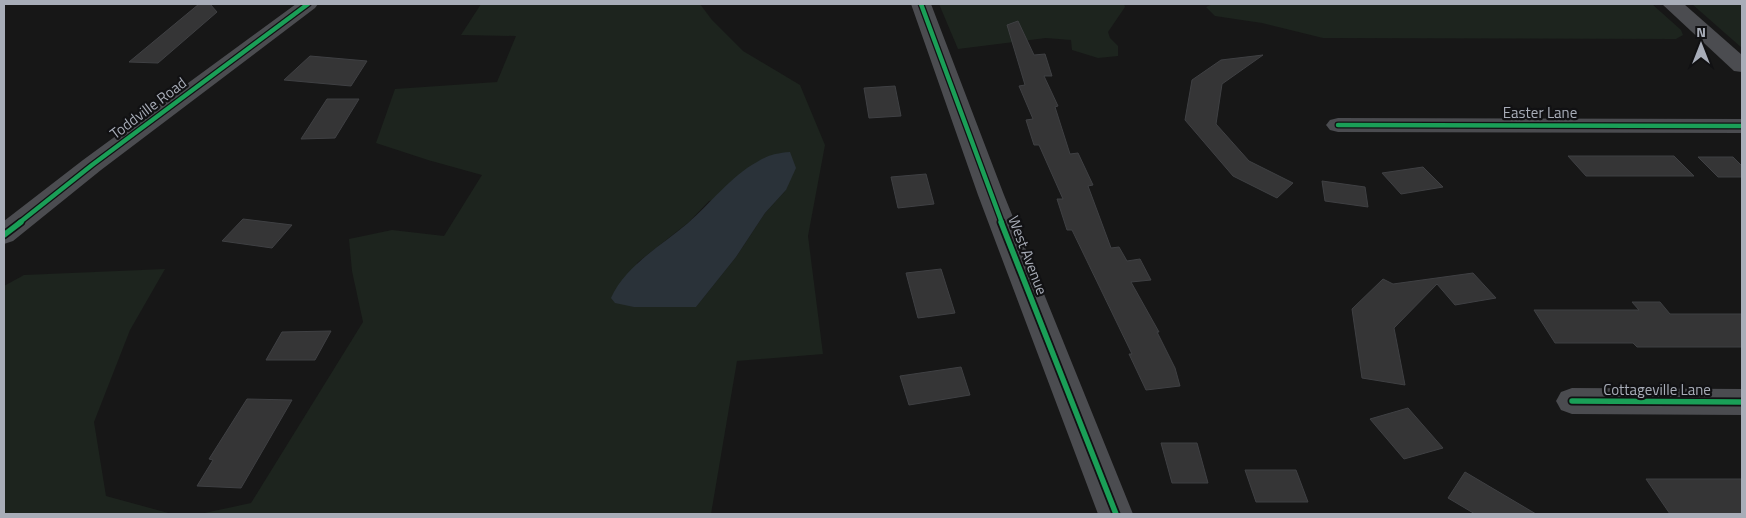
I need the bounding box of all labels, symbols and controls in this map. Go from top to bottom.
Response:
north arrow [1676,20,1726,70]
text: N [1696,21,1706,42]
street label: Toddville Road [105,71,191,145]
street label: Easter Lane [1503,101,1577,124]
street label: West Avenue [1002,212,1054,298]
street label: Cottageville Lane [1603,378,1711,401]

